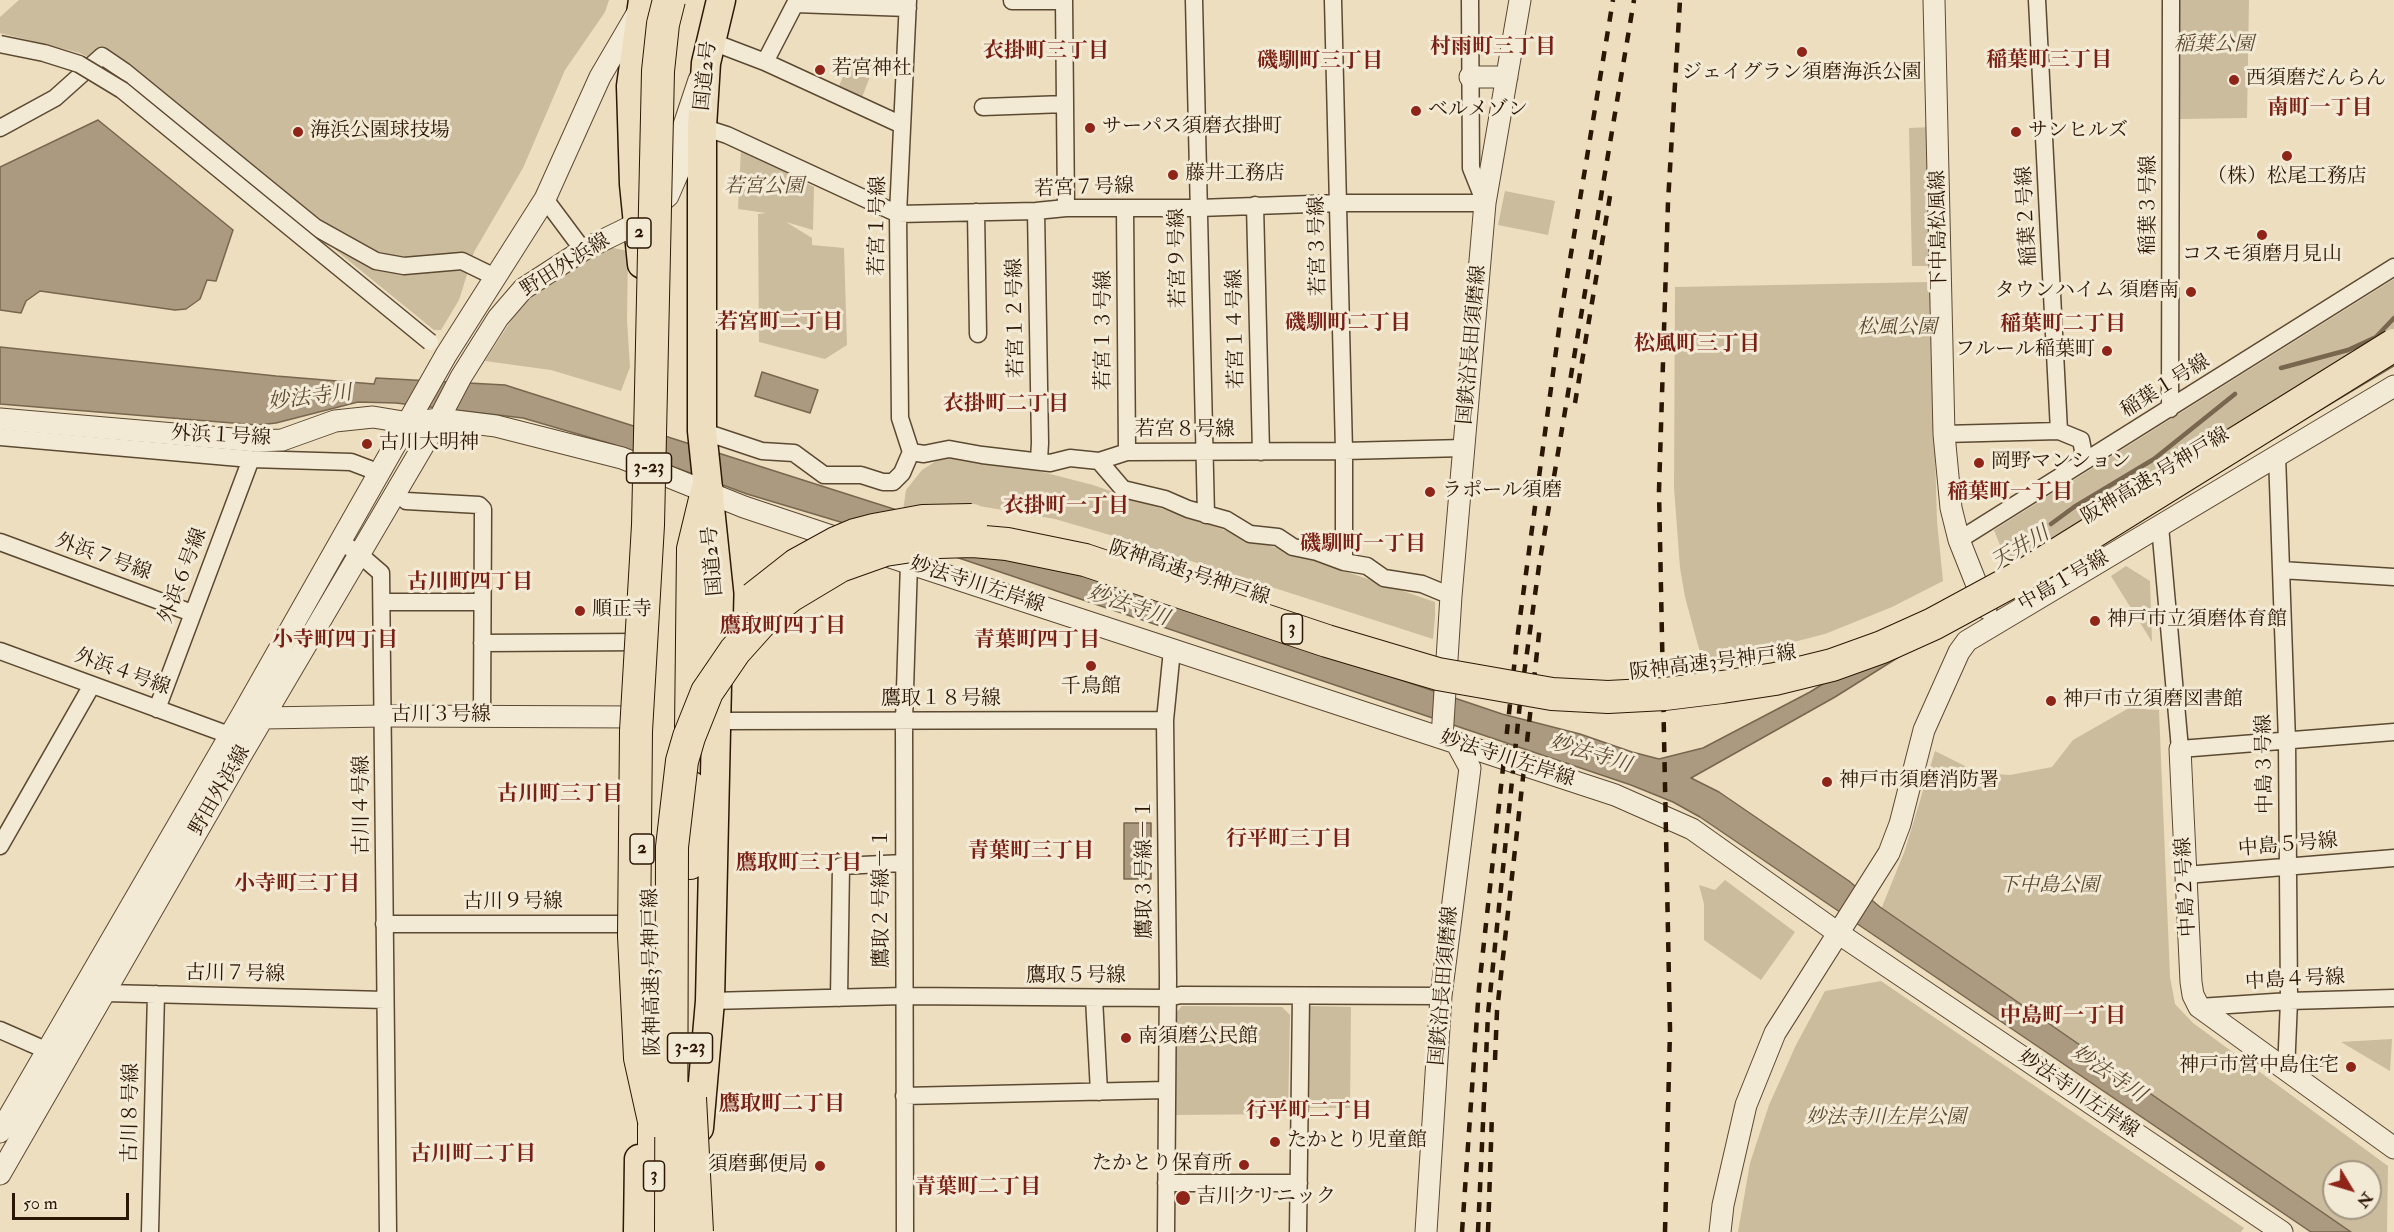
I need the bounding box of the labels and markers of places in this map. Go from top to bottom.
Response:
marker: ジェイグラン須磨海浜公園 [1795,45,1809,59]
place label: 若宮神社 [832,58,912,82]
place label: ジェイグラン須磨海浜公園 [1682,62,1922,86]
marker: 若宮神社 [813,63,827,77]
place label: 西須磨だんらん [2246,68,2386,92]
marker: 西須磨だんらん [2227,73,2241,87]
place label: ベルメゾン [1428,99,1528,123]
marker: ベルメゾン [1409,104,1423,118]
place label: サーパス須磨衣掛町 [1102,116,1282,140]
place label: 海浜公園球技場 [310,120,450,144]
place label: サンヒルズ [2028,120,2128,144]
marker: サーパス須磨衣掛町 [1083,121,1097,135]
marker: 海浜公園球技場 [291,125,305,139]
marker: サンヒルズ [2009,125,2023,139]
marker: （株）松尾工務店 [2280,149,2294,163]
place label: 藤井工務店 [1185,163,1285,187]
place label: （株）松尾工務店 [2207,166,2367,190]
marker: 藤井工務店 [1166,168,1180,182]
marker: コスモ須磨月見山 [2255,228,2269,242]
place label: コスモ須磨月見山 [2182,244,2342,268]
place label: タウンハイム 須磨南 [1995,280,2179,304]
marker: タウンハイム 須磨南 [2184,285,2198,299]
place label: フルール稲葉町 [1955,339,2095,363]
marker: フルール稲葉町 [2100,344,2114,358]
place label: 古川大明神 [379,432,479,456]
marker: 古川大明神 [360,437,374,451]
place label: 岡野マンション [1991,451,2131,475]
marker: 岡野マンション [1972,456,1986,470]
place label: ラポール須磨 [1442,480,1562,504]
marker: ラポール須磨 [1423,485,1437,499]
place label: 順正寺 [592,599,652,623]
marker: 順正寺 [573,604,587,618]
place label: 神戸市立須磨体育館 [2107,609,2287,633]
marker: 神戸市立須磨体育館 [2088,614,2102,628]
marker: 千鳥館 [1084,659,1098,673]
place label: 千鳥館 [1061,676,1121,700]
place label: 神戸市立須磨図書館 [2063,689,2243,713]
marker: 神戸市立須磨図書館 [2044,694,2058,708]
place label: 神戸市須磨消防署 [1839,770,1999,794]
marker: 神戸市須磨消防署 [1820,775,1834,789]
place label: 南須磨公民館 [1138,1026,1258,1050]
marker: 南須磨公民館 [1119,1031,1133,1045]
place label: 神戸市営中島住宅 [2179,1055,2339,1079]
marker: 神戸市営中島住宅 [2344,1060,2358,1074]
place label: たかとり児童館 [1287,1130,1427,1154]
marker: たかとり児童館 [1268,1135,1282,1149]
place label: たかとり保育所 [1092,1153,1232,1177]
place label: 須磨郵便局 [708,1154,808,1178]
marker: たかとり保育所 [1237,1158,1251,1172]
marker: 須磨郵便局 [813,1159,827,1173]
place label: 吉川クリニック [1196,1186,1336,1210]
marker: 吉川クリニック [1174,1189,1192,1207]

